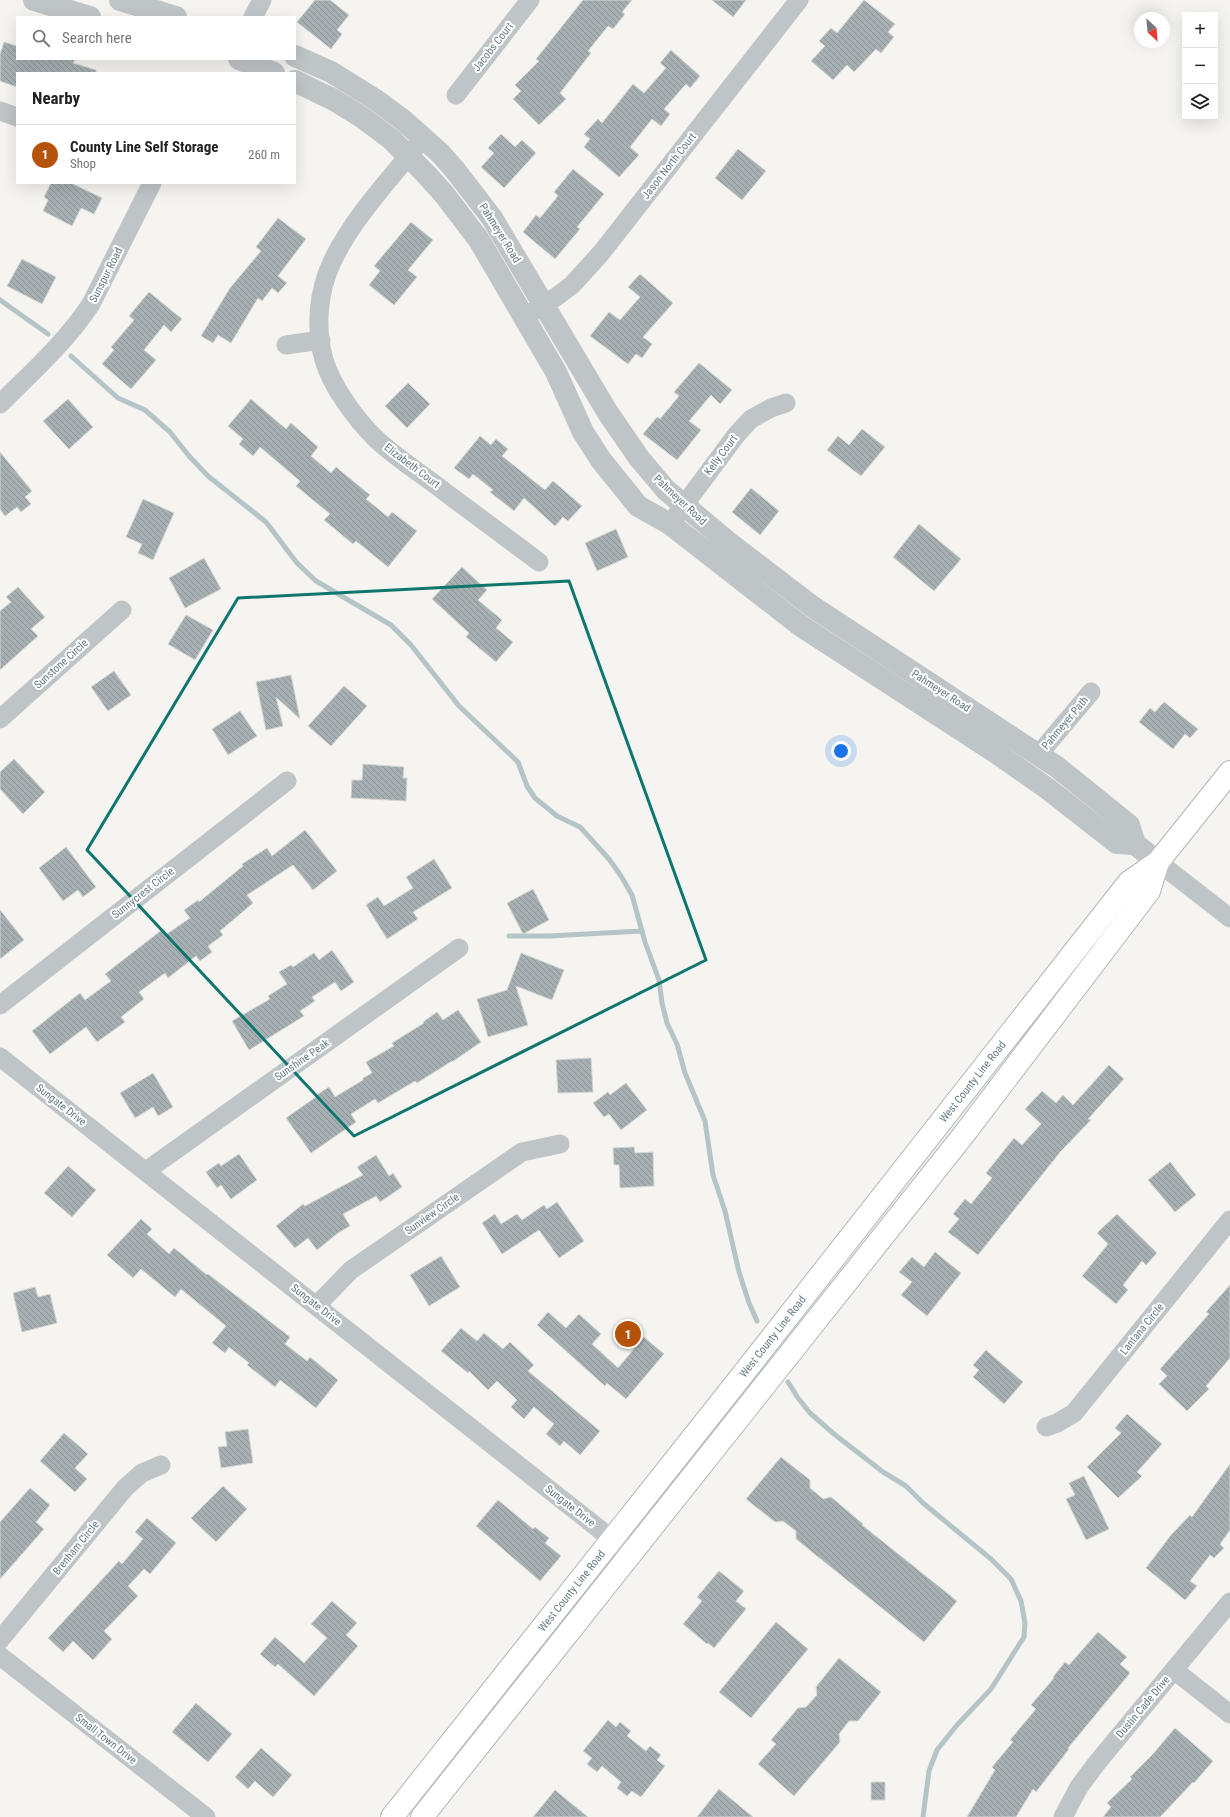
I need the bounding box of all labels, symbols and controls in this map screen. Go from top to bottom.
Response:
north arrow [1134,12,1170,48]
map controls [1182,12,1218,120]
button: + [1182,12,1218,48]
search box [16,16,296,60]
street label: Jacobs Court [470,20,516,74]
icon: search [30,27,52,49]
text: Search here [62,29,132,47]
button: − [1182,48,1218,84]
button: layers [1182,84,1218,120]
text: Nearby [32,88,80,108]
street label: Jason North Court [639,130,699,202]
text: County Line Self Storage [70,138,218,156]
text: 1 [42,147,48,162]
text: 260 m [248,147,280,162]
text: Shop [70,156,96,171]
street label: Pahmeyer Road [477,201,523,265]
street label: Sunspur Road [87,245,125,305]
street label: Kelly Court [702,432,740,478]
street label: Elizabeth Court [382,441,442,491]
street label: Pahmeyer Road [651,472,709,528]
street label: Sunstone Circle [31,636,91,692]
street label: Pahmeyer Road [909,667,973,715]
street label: Pahmeyer Path [1039,694,1091,752]
your location [831,741,851,761]
street label: Sunnycrest Circle [109,865,177,921]
street label: Sunshine Peak [272,1036,332,1084]
street label: West County Line Road [937,1038,1008,1125]
street label: Sungate Drive [33,1081,89,1129]
street label: Sunview Circle [402,1191,462,1237]
street label: Sungate Drive [288,1281,344,1329]
street label: West County Line Road [737,1293,808,1380]
street label: Lantana Circle [1117,1301,1167,1357]
pin: 1 [615,1319,641,1349]
street label: Sungate Drive [542,1482,598,1530]
street label: Brenham Circle [50,1518,102,1578]
street label: West County Line Road [535,1547,608,1634]
street label: Dustin Cade Drive [1113,1673,1173,1741]
street label: Small Town Drive [73,1711,139,1767]

